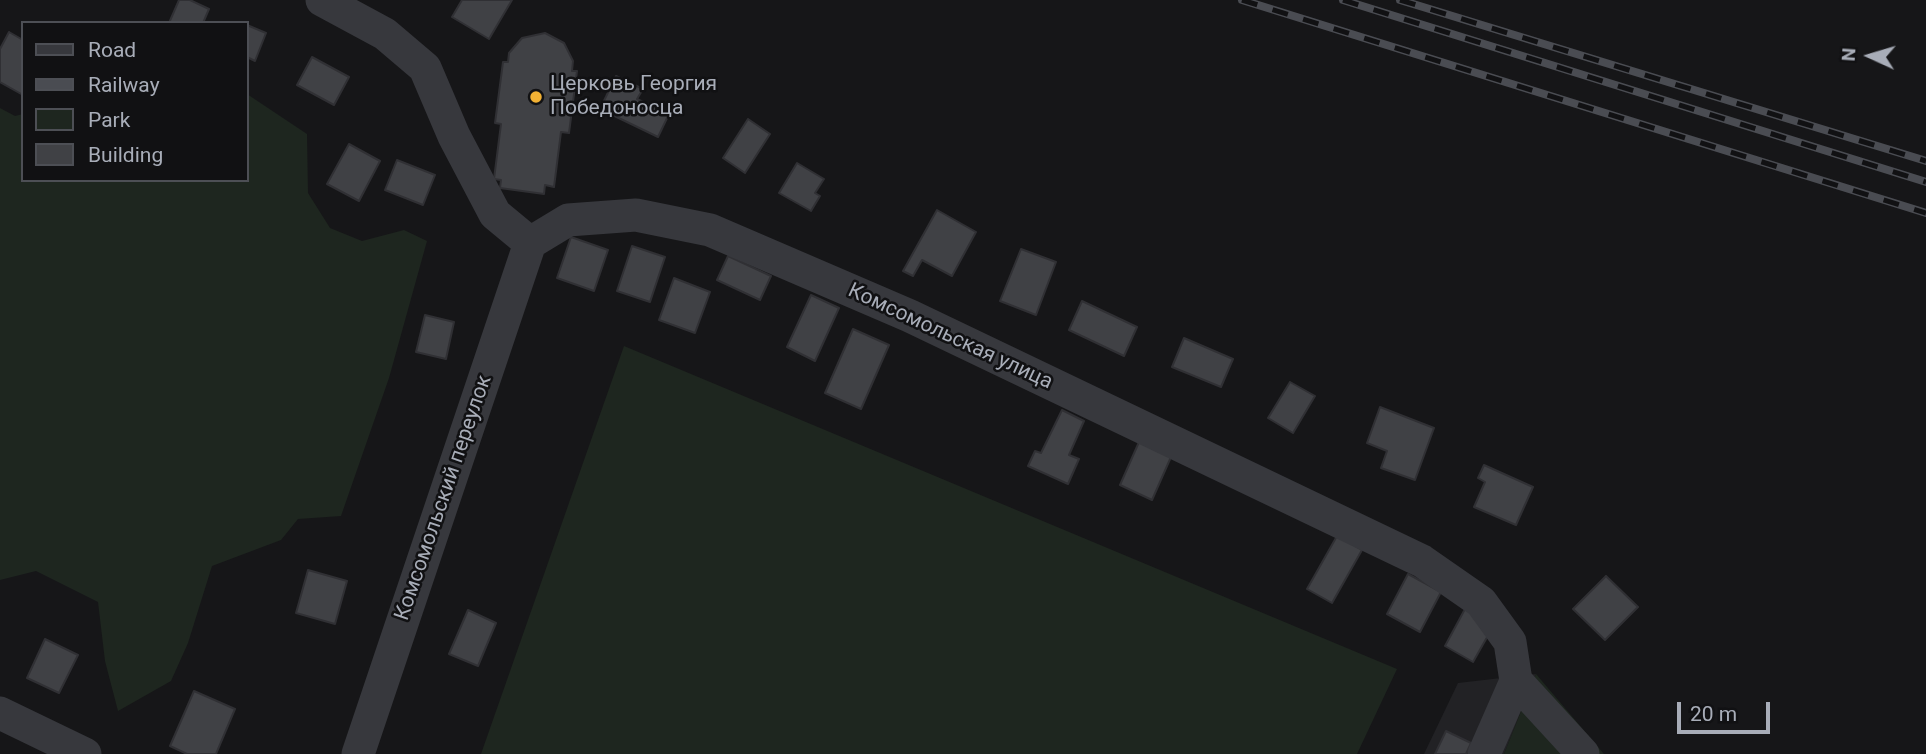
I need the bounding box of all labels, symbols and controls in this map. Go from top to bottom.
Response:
legend [21,21,248,182]
north arrow [1835,21,1905,91]
text: Road [88,38,136,62]
text: N [1837,47,1860,62]
place label: Церковь Георгия Победоносца [550,72,717,122]
text: Railway [88,73,160,97]
marker: Церковь Георгия Победоносца [528,89,544,105]
text: Park [88,108,130,132]
text: Building [88,143,163,167]
street label: Комсомольская улица [844,278,1056,396]
street label: Комсомольский переулок [390,372,498,624]
scale bar [1681,688,1774,732]
text: 20 m [1690,702,1737,726]

